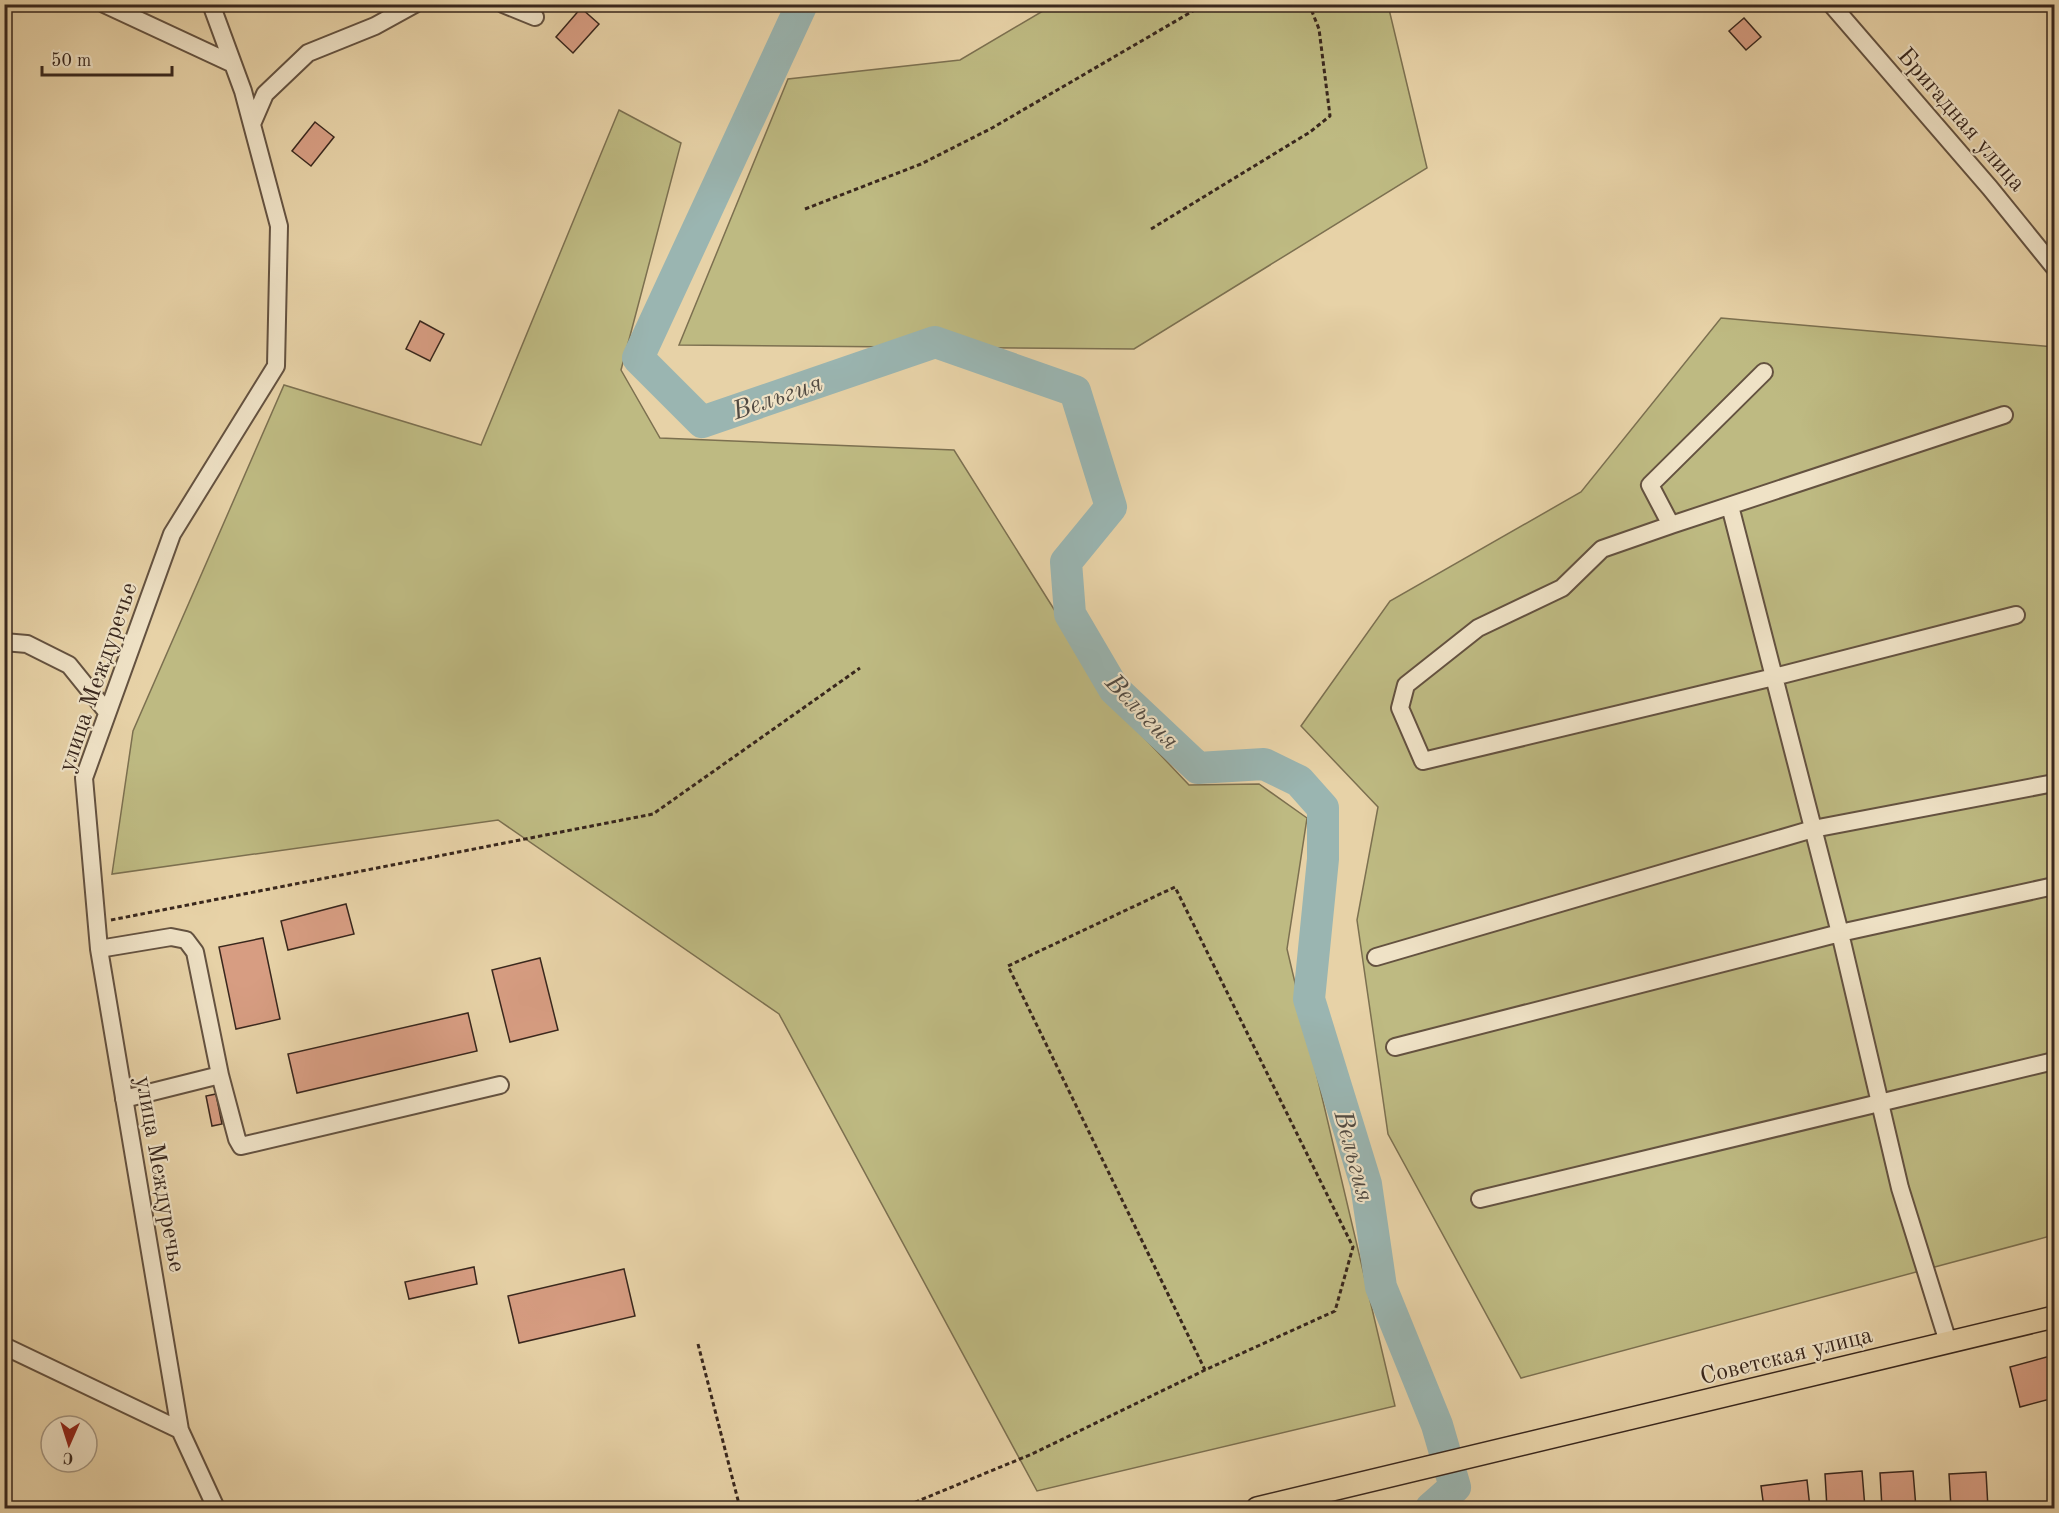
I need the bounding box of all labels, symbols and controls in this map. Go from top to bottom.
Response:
scale bar [42,39,172,77]
street label: Бригадная улица [1892,44,2029,197]
text: 50 m [51,52,91,70]
water label: Вельгия [728,370,826,426]
street label: улица Междуречье [55,580,143,775]
water label: Вельгия [1099,669,1184,755]
street label: улица Междуречье [130,1074,188,1274]
water label: Вельгия [1328,1107,1378,1205]
street label: Советская улица [1698,1324,1875,1390]
north arrow [39,1414,99,1474]
text: С [63,1449,74,1465]

